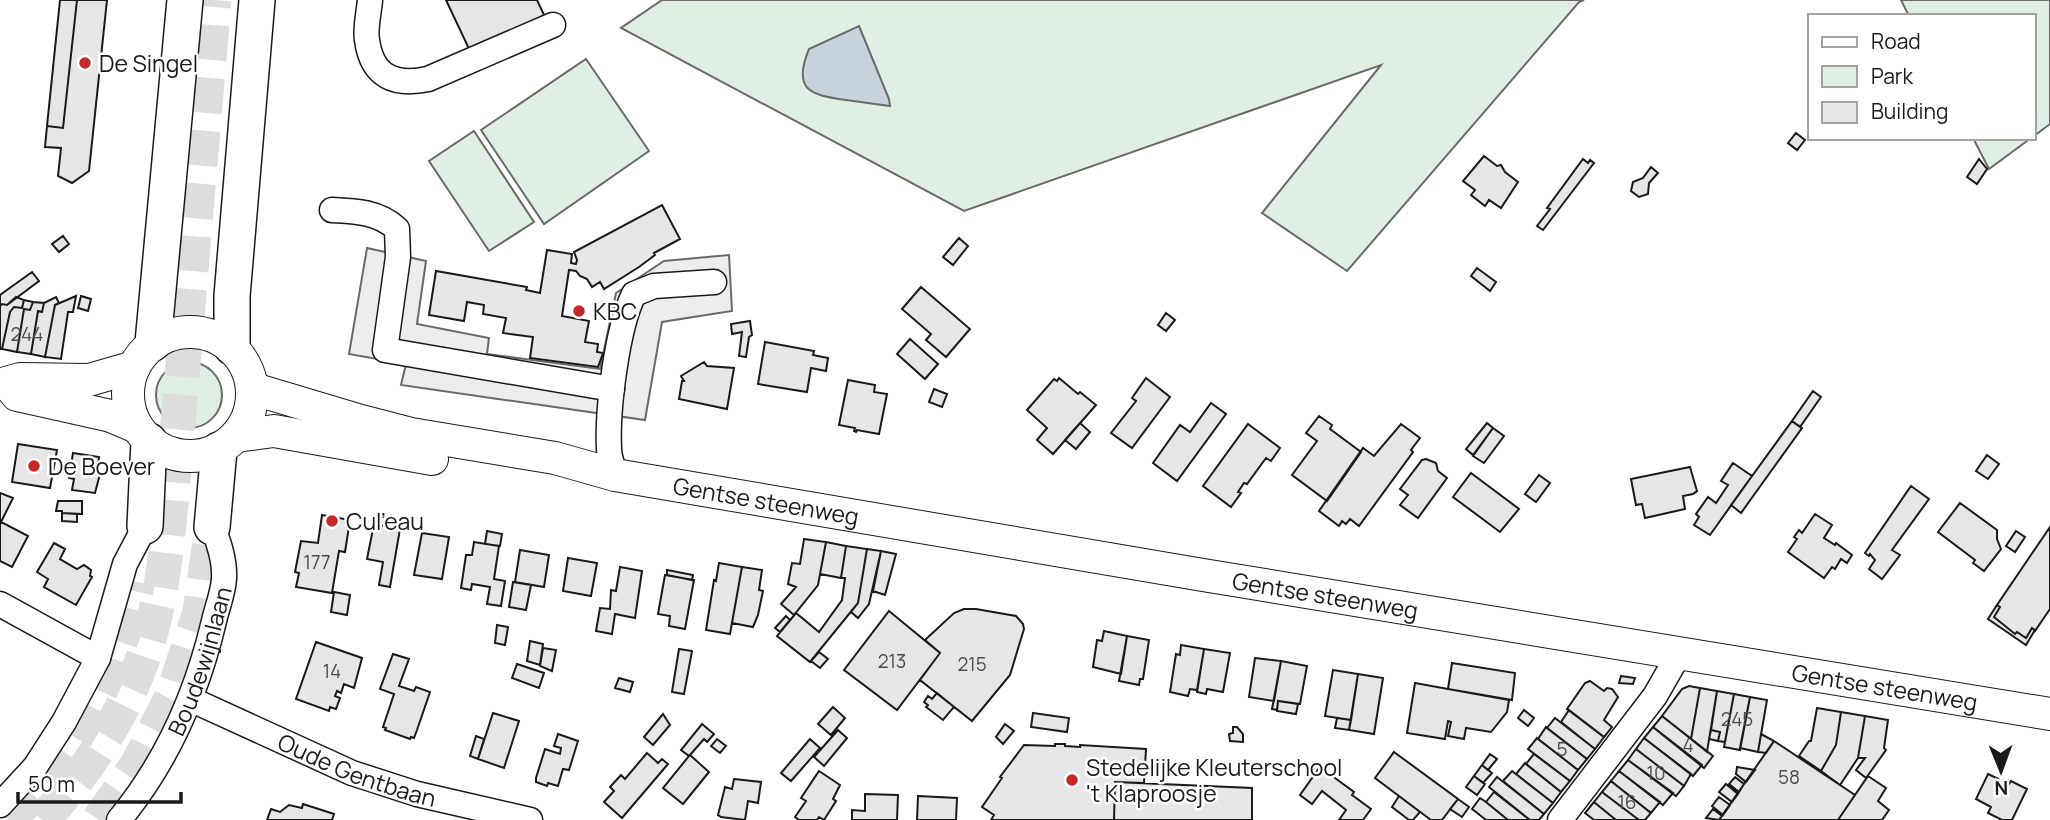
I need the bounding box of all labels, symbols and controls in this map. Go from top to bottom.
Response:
legend [1808,14,2036,140]
text: Road [1871,27,1921,55]
place label: De Singel [99,47,198,79]
marker: De Singel [77,55,93,71]
text: Park [1871,62,1913,90]
text: Building [1871,97,1948,125]
place label: KBC [593,295,637,327]
marker: KBC [571,303,587,319]
house number: 244 [10,321,44,347]
place label: De Boever [48,450,155,482]
marker: De Boever [26,458,42,474]
street label: Gentse steenweg [671,469,861,532]
place label: Cul'eau [346,505,424,537]
marker: Cul'eau [324,513,340,529]
house number: 177 [304,549,331,575]
street label: Gentse steenweg [1230,564,1420,626]
street label: Boudewijnlaan [160,583,239,741]
house number: 213 [878,648,906,674]
house number: 215 [957,651,987,677]
street label: Gentse steenweg [1790,656,1980,718]
house number: 14 [323,658,341,684]
house number: 245 [1721,706,1753,732]
street label: Oude Gentbaan [273,725,439,814]
house number: 4 [1682,732,1694,758]
house number: 5 [1557,736,1568,762]
north arrow [1966,736,2036,806]
place label: Stedelijke Kleuterschool 't Klaproosje [1086,751,1342,809]
scale bar [18,760,180,804]
house number: 10 [1646,760,1666,786]
house number: 58 [1778,764,1800,790]
text: 50 m [28,770,75,798]
marker: Stedelijke Kleuterschool 't Klaproosje [1064,772,1080,788]
text: N [1994,775,2008,801]
house number: 16 [1617,789,1637,815]

